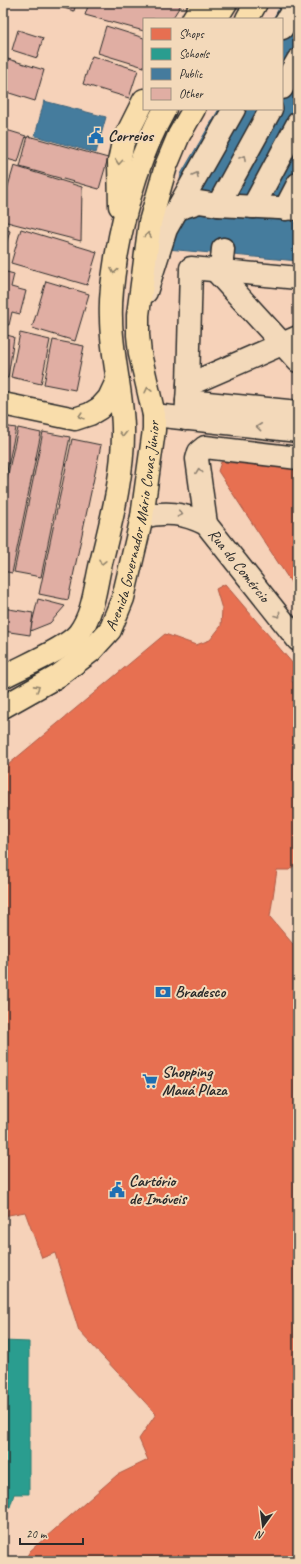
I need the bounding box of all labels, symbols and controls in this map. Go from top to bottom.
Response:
legend [143,18,283,110]
text: Shops [179,26,204,42]
text: Schools [179,46,211,62]
text: Public [179,66,203,82]
text: Other [179,86,205,102]
place label: Correios [108,126,154,146]
public building icon: Correios [87,127,105,145]
one-way arrow [239,155,246,162]
one-way arrow [115,159,124,165]
one-way arrow [192,172,199,180]
one-way arrow [143,232,152,238]
one-way arrow [111,268,119,274]
one-way arrow [145,387,153,393]
one-way arrow [78,411,85,420]
street label: Avenida Governador Mário Covas Júnior [101,420,164,634]
one-way arrow [256,422,262,431]
one-way arrow [119,431,127,437]
one-way arrow [195,468,204,474]
one-way arrow [177,510,183,518]
street label: Rua do Comércio [204,525,276,608]
one-way arrow [98,558,106,565]
one-way arrow [274,610,281,617]
one-way arrow [33,685,40,692]
place label: Bradesco [175,982,226,1002]
bank icon: Bradesco [154,983,172,1001]
place label: Shopping Mauá Plaza [162,1062,228,1100]
supermarket icon: Shopping Mauá Plaza [141,1072,159,1090]
place label: Cartório de Imóveis [129,1171,188,1209]
public building icon: Cartório de Imóveis [108,1181,126,1199]
north arrow [243,1506,283,1546]
scale bar [20,1520,83,1546]
text: 20 m [26,1526,48,1542]
text: N [253,1528,266,1543]

